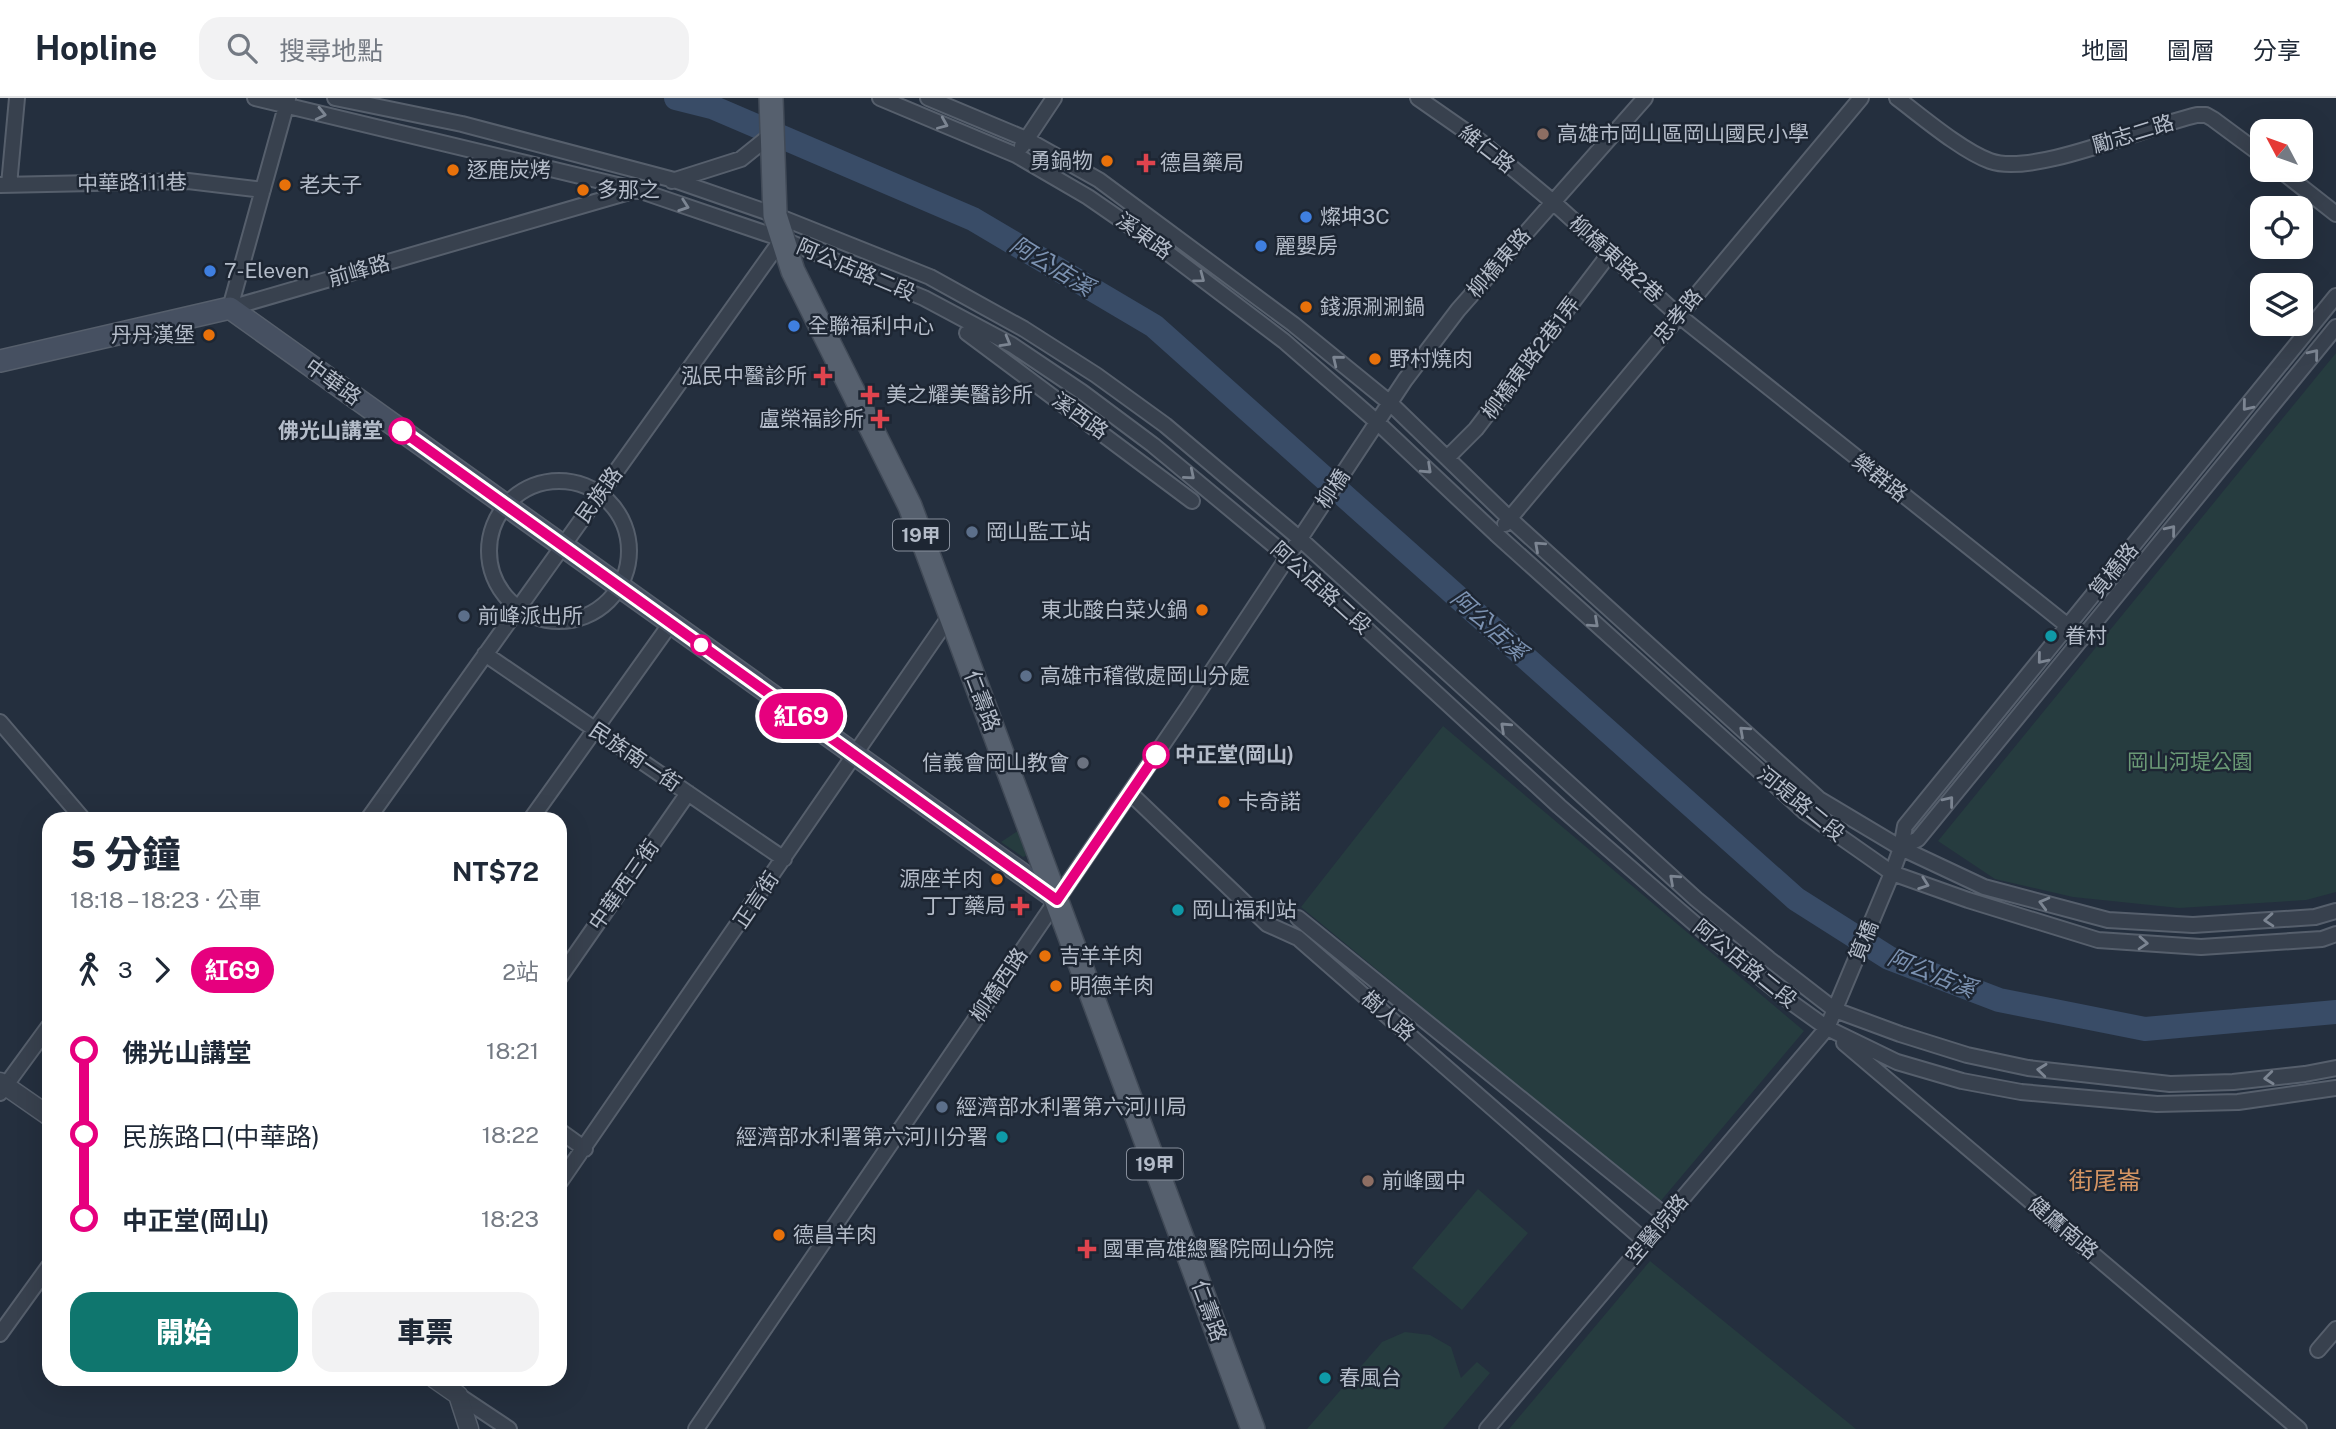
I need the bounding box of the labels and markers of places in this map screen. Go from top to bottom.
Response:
place label: 高雄市岡山區岡山國民小學 [1557,121,1809,146]
marker: 高雄市岡山區岡山國民小學 [1535,126,1551,142]
place label: 勇鍋物 [1030,148,1093,173]
place label: 德昌藥局 [1160,150,1244,175]
marker: 勇鍋物 [1099,153,1115,169]
marker: 德昌藥局 [1138,155,1154,171]
place label: 逐鹿炭烤 [467,157,551,182]
marker: 逐鹿炭烤 [445,162,461,178]
place label: 老夫子 [299,172,362,197]
marker: 老夫子 [277,177,293,193]
place label: 多那之 [597,177,660,202]
marker: 多那之 [575,182,591,198]
place label: 燦坤3C [1320,204,1390,229]
marker: 燦坤3C [1298,209,1314,225]
place label: 麗嬰房 [1275,233,1338,258]
marker: 麗嬰房 [1253,238,1269,254]
place label: 7-Eleven [224,258,309,283]
marker: 7-Eleven [202,263,218,279]
place label: 錢源涮涮鍋 [1320,294,1425,319]
marker: 錢源涮涮鍋 [1298,299,1314,315]
place label: 全聯福利中心 [808,313,934,338]
marker: 全聯福利中心 [786,318,802,334]
place label: 丹丹漢堡 [111,322,195,347]
marker: 丹丹漢堡 [201,327,217,343]
place label: 野村燒肉 [1389,346,1473,371]
marker: 野村燒肉 [1367,351,1383,367]
place label: 泓民中醫診所 [681,363,807,388]
marker: 泓民中醫診所 [813,366,833,386]
place label: 美之耀美醫診所 [886,382,1033,407]
marker: 美之耀美醫診所 [860,385,880,405]
place label: 盧榮福診所 [759,406,864,431]
marker: 盧榮福診所 [870,409,890,429]
place label: 佛光山講堂 [278,418,383,443]
marker: 佛光山講堂 [389,418,415,444]
place label: 岡山監工站 [986,519,1091,544]
marker: 岡山監工站 [964,524,980,540]
place label: 東北酸白菜火鍋 [1041,597,1188,622]
marker: 東北酸白菜火鍋 [1194,602,1210,618]
place label: 前峰派出所 [478,603,583,628]
marker: 前峰派出所 [456,608,472,624]
place label: 眷村 [2065,623,2107,648]
marker: 眷村 [2043,628,2059,644]
unlabelled marker [691,635,711,655]
place label: 高雄市稽徵處岡山分處 [1040,663,1250,688]
marker: 高雄市稽徵處岡山分處 [1018,668,1034,684]
marker: 中正堂(岡山) [1143,742,1169,768]
place label: 中正堂(岡山) [1175,742,1294,767]
place label: 信義會岡山教會 [922,750,1069,775]
marker: 信義會岡山教會 [1075,755,1091,771]
place label: 卡奇諾 [1238,789,1301,814]
marker: 卡奇諾 [1216,794,1232,810]
place label: 源座羊肉 [899,866,983,891]
marker: 源座羊肉 [989,871,1005,887]
place label: 丁丁藥局 [922,893,1006,918]
place label: 岡山福利站 [1192,897,1297,922]
marker: 丁丁藥局 [1012,898,1028,914]
marker: 岡山福利站 [1170,902,1186,918]
place label: 吉羊羊肉 [1059,943,1143,968]
marker: 吉羊羊肉 [1037,948,1053,964]
place label: 明德羊肉 [1070,973,1154,998]
marker: 明德羊肉 [1048,978,1064,994]
place label: 經濟部水利署第六河川局 [956,1094,1187,1119]
marker: 經濟部水利署第六河川局 [934,1099,950,1115]
place label: 經濟部水利署第六河川分署 [736,1124,988,1149]
marker: 經濟部水利署第六河川分署 [994,1129,1010,1145]
place label: 前峰國中 [1382,1168,1466,1193]
marker: 前峰國中 [1360,1173,1376,1189]
place label: 德昌羊肉 [793,1222,877,1247]
marker: 德昌羊肉 [771,1227,787,1243]
place label: 國軍高雄總醫院岡山分院 [1103,1236,1334,1261]
marker: 國軍高雄總醫院岡山分院 [1077,1239,1097,1259]
place label: 春風台 [1339,1365,1402,1390]
marker: 春風台 [1317,1370,1333,1386]

